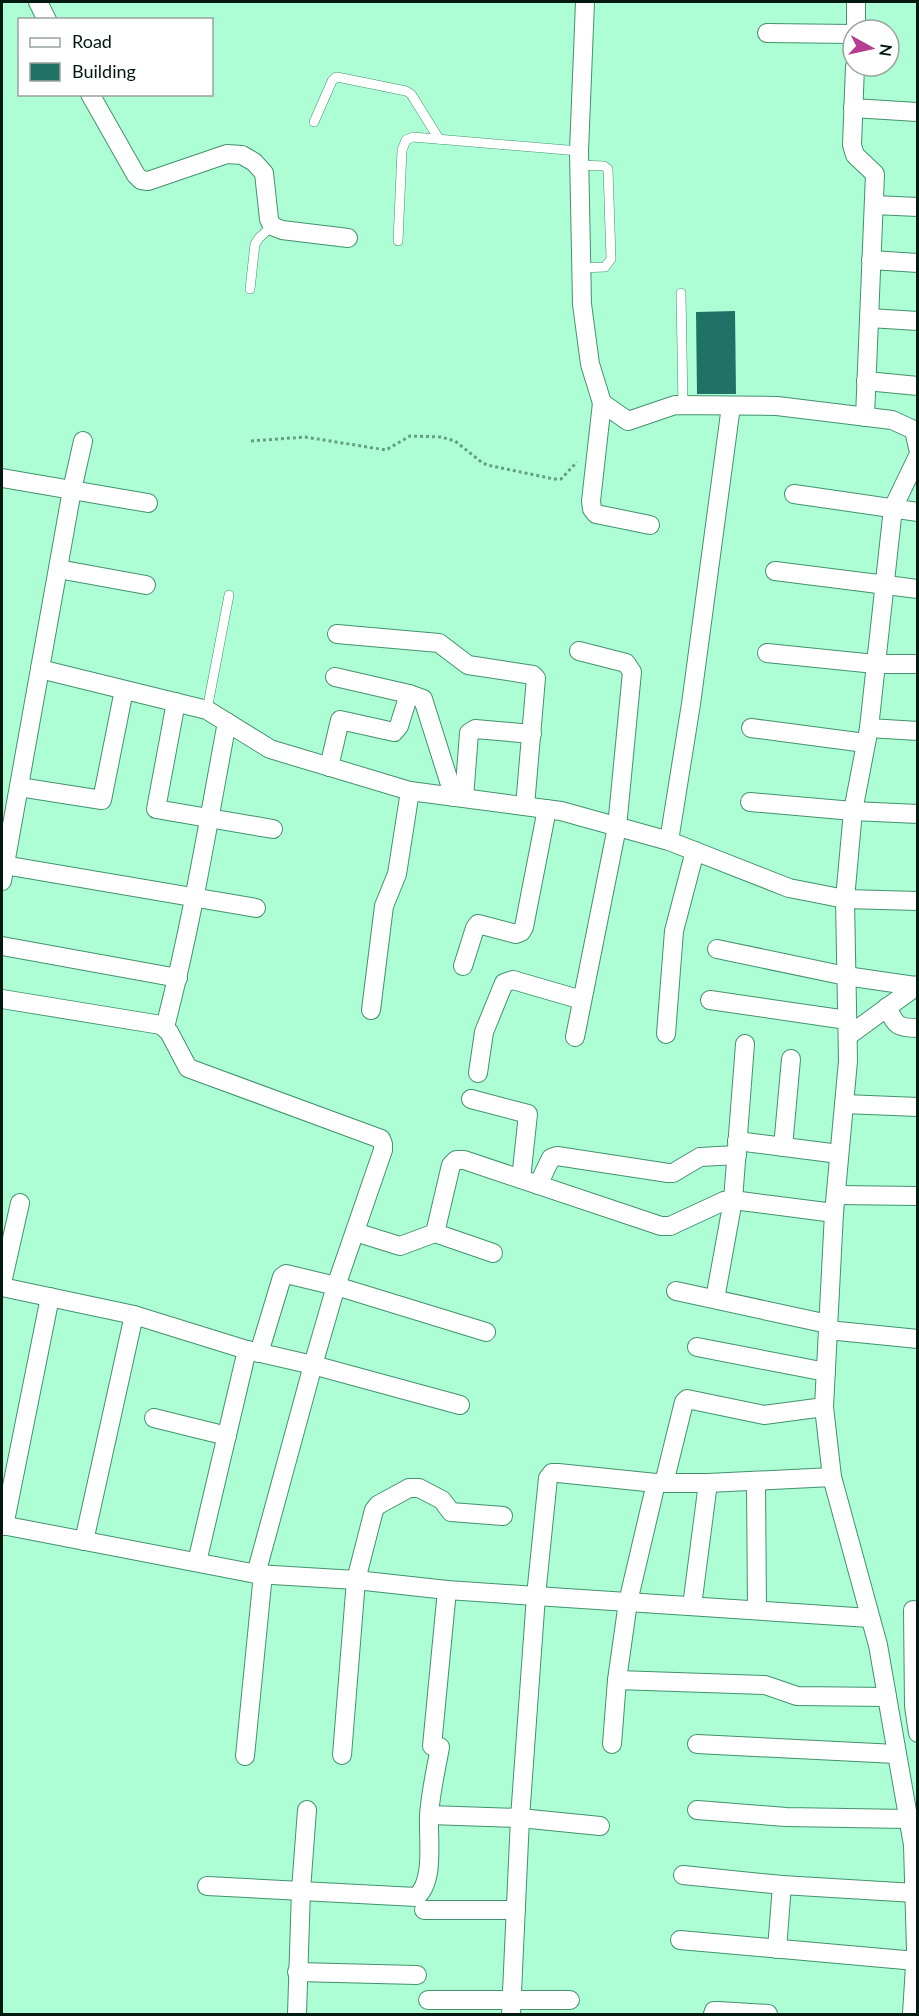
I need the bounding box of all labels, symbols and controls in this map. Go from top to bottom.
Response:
legend [18,18,213,96]
north arrow [841,18,901,78]
text: Road [72,30,112,52]
text: N [876,43,897,58]
text: Building [72,60,136,82]

